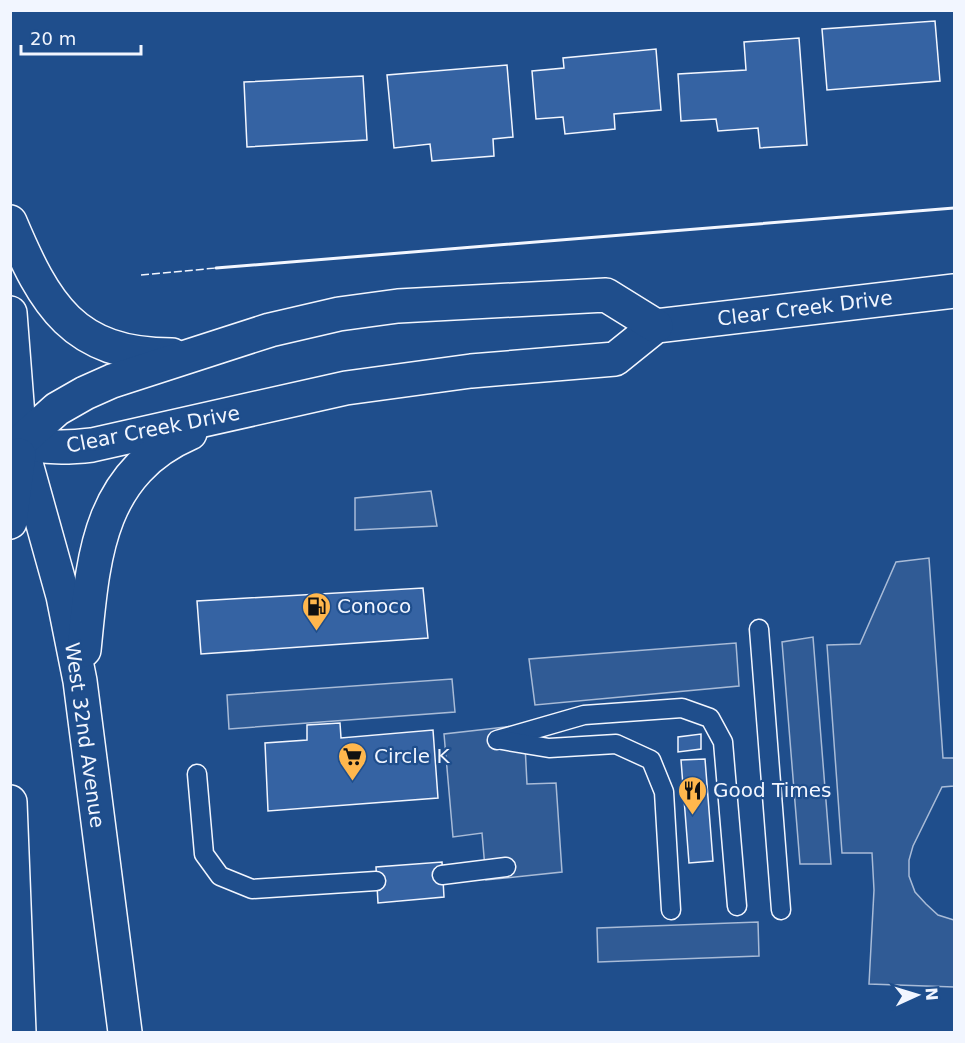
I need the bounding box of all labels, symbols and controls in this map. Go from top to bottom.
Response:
scale bar [21,18,141,56]
text: 20 m [30,28,76,49]
street label: Clear Creek Drive [716,285,894,331]
street label: Clear Creek Drive [64,400,242,458]
fuel station icon: Conoco [300,590,332,632]
place label: Conoco [337,594,411,618]
street label: West 32nd Avenue [60,641,110,829]
supermarket icon: Circle K [337,740,369,782]
place label: Circle K [374,744,451,768]
restaurant icon: Good Times [676,774,708,816]
place label: Good Times [713,778,831,802]
north arrow [887,965,947,1025]
text: N [922,987,941,1001]

